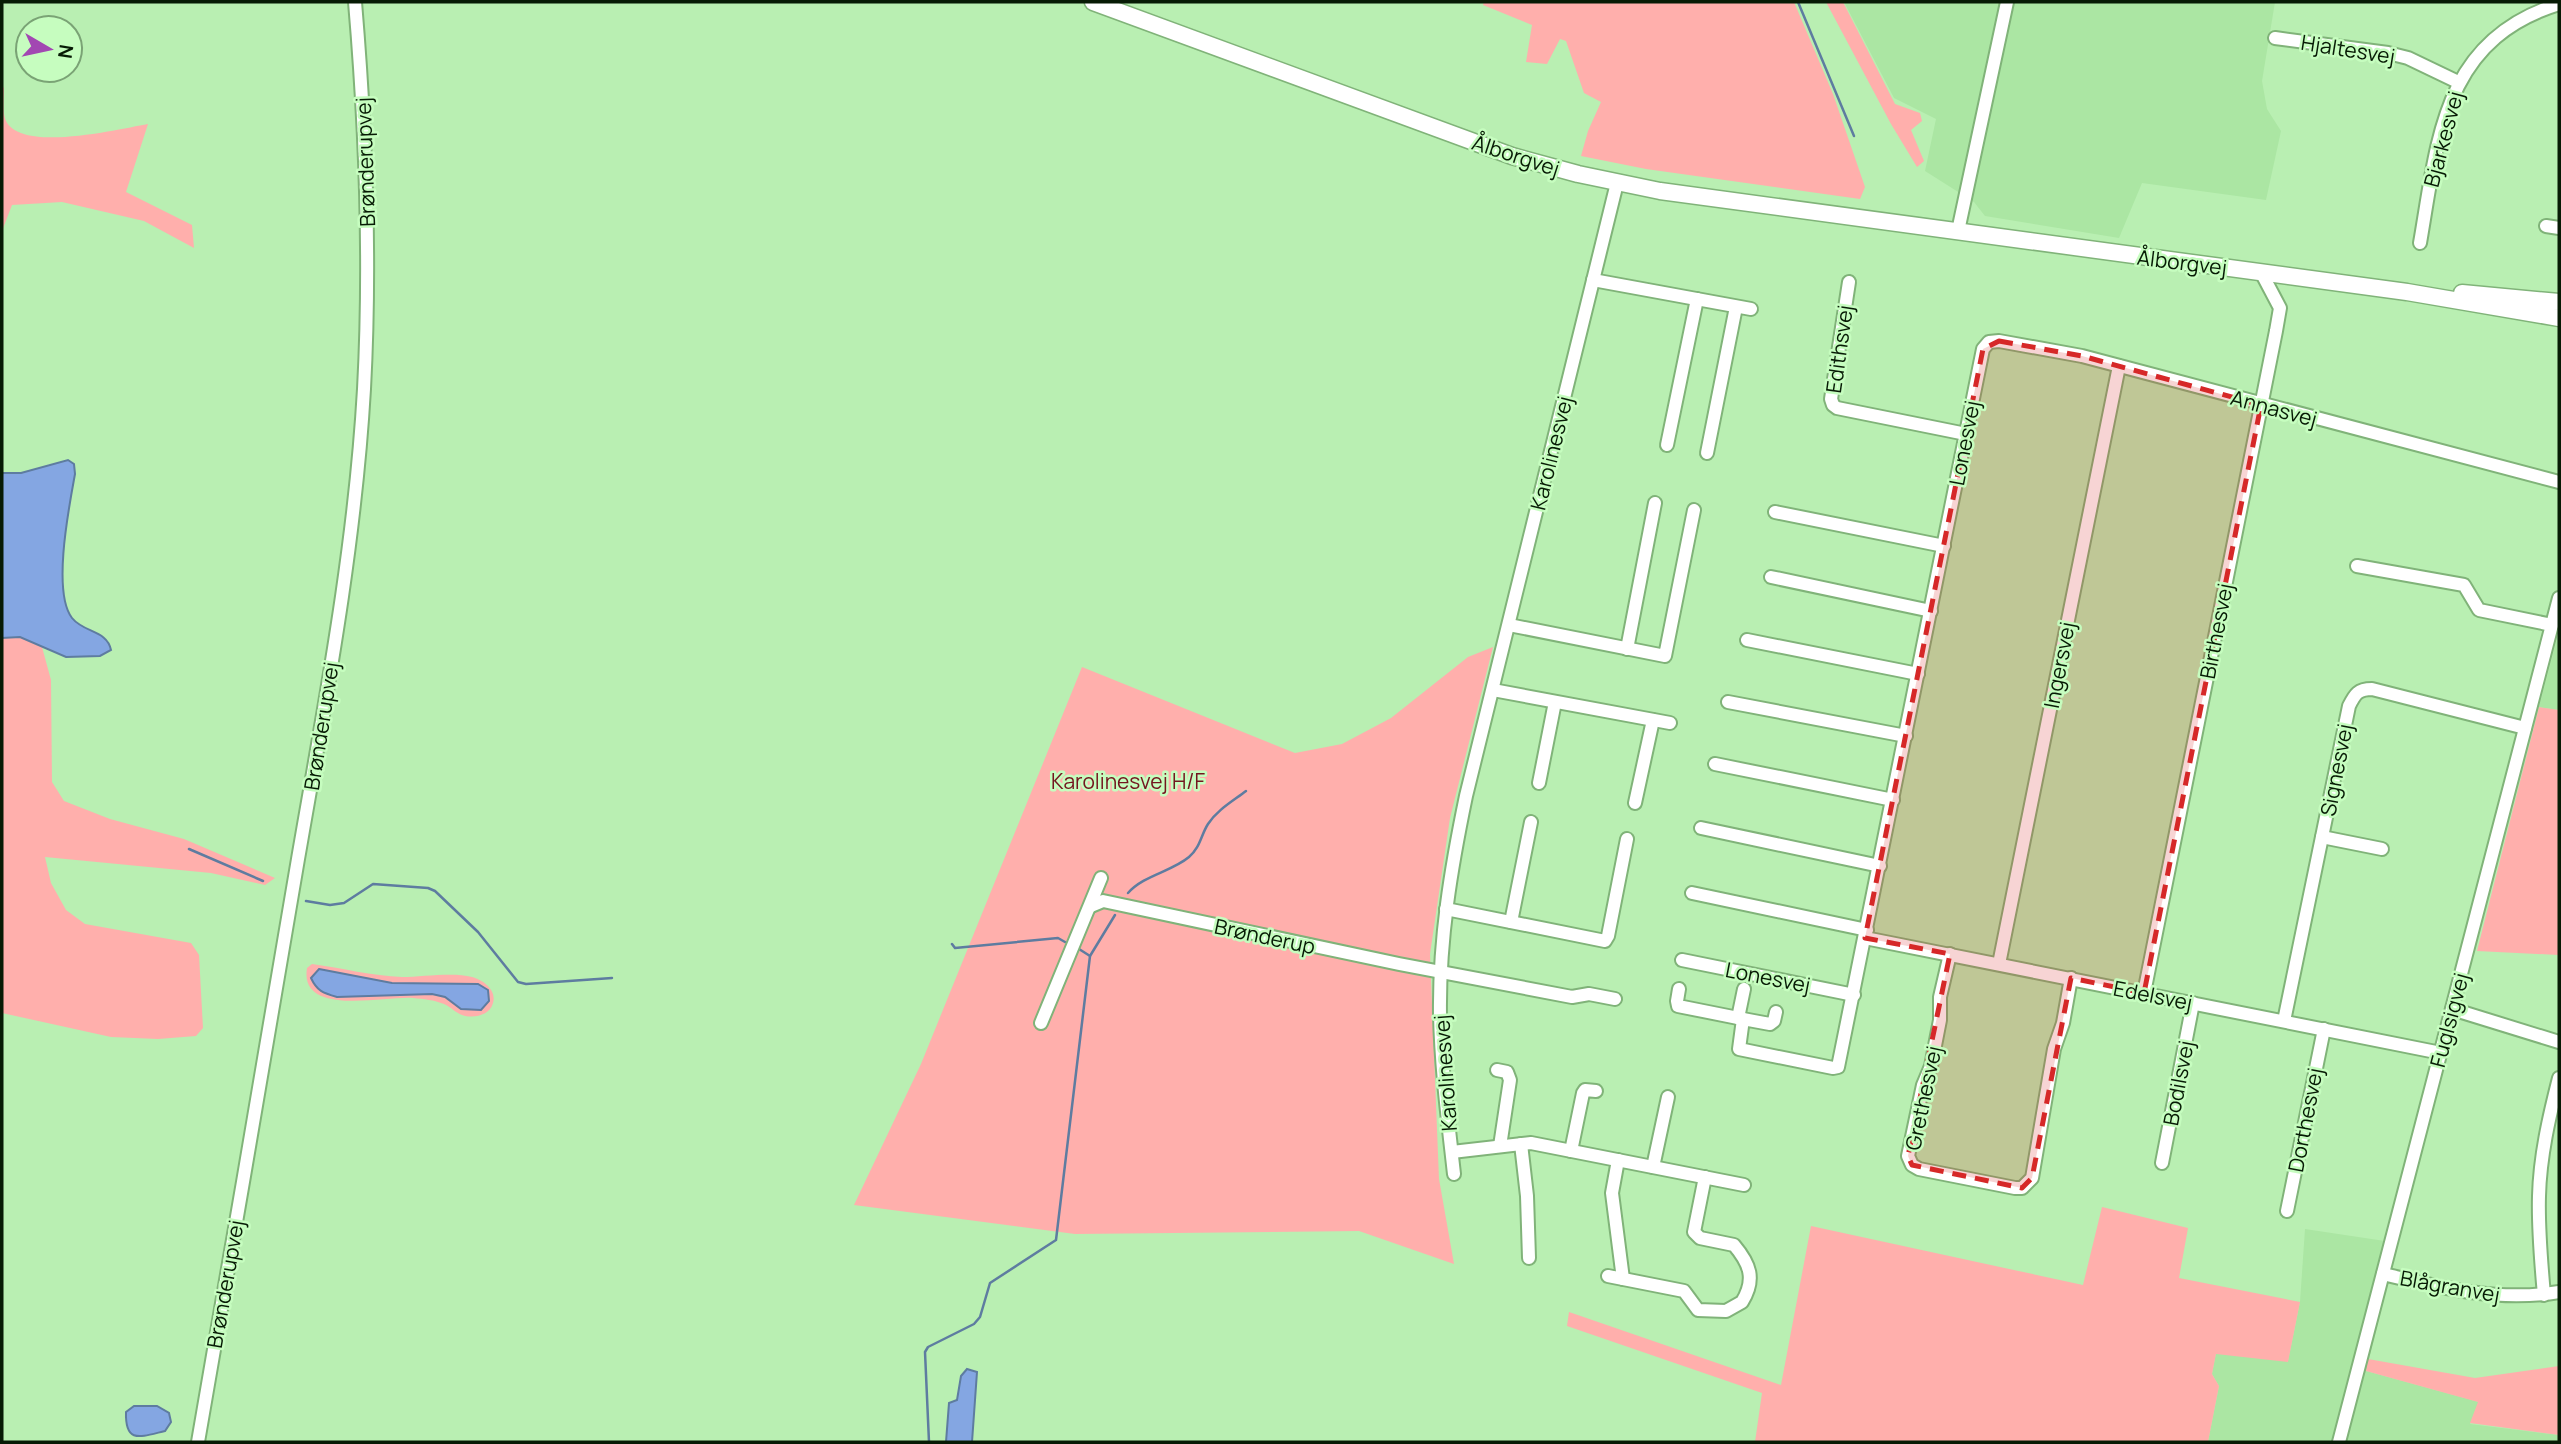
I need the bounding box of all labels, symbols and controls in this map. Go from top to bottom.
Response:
north arrow [14,14,84,84]
street label: Hjaltesvej [2299,28,2397,70]
text: N [52,43,80,60]
street label: Bjarkesvej [2417,88,2469,190]
street label: Brønderupvej [349,97,381,227]
street label: Ålborgvej [1469,128,1563,182]
street label: Ålborgvej [2135,243,2229,281]
street label: Edithsvej [1819,303,1859,395]
street label: Annasvej [2228,383,2320,433]
street label: Karolinesvej [1523,393,1579,513]
street label: Lonesvej [1942,398,1986,488]
street label: Birthesvej [2193,581,2239,681]
street label: Ingersvej [2037,619,2081,711]
street label: Brønderupvej [297,660,345,792]
street label: Signesvej [2313,722,2359,818]
park label: Karolinesvej H/F [1051,767,1205,795]
street label: Brønderup [1212,912,1318,960]
street label: Lonesvej [1723,955,1813,999]
street label: Fuglsigvej [2423,970,2475,1070]
street label: Edelsvej [2111,974,2195,1016]
street label: Karolinesvej [1427,1014,1463,1132]
street label: Bodilsvej [2156,1038,2200,1128]
street label: Grethesvej [1898,1043,1948,1153]
street label: Dorthesvej [2281,1065,2329,1175]
street label: Brønderupvej [200,1218,250,1350]
street label: Blågranvej [2398,1263,2502,1309]

